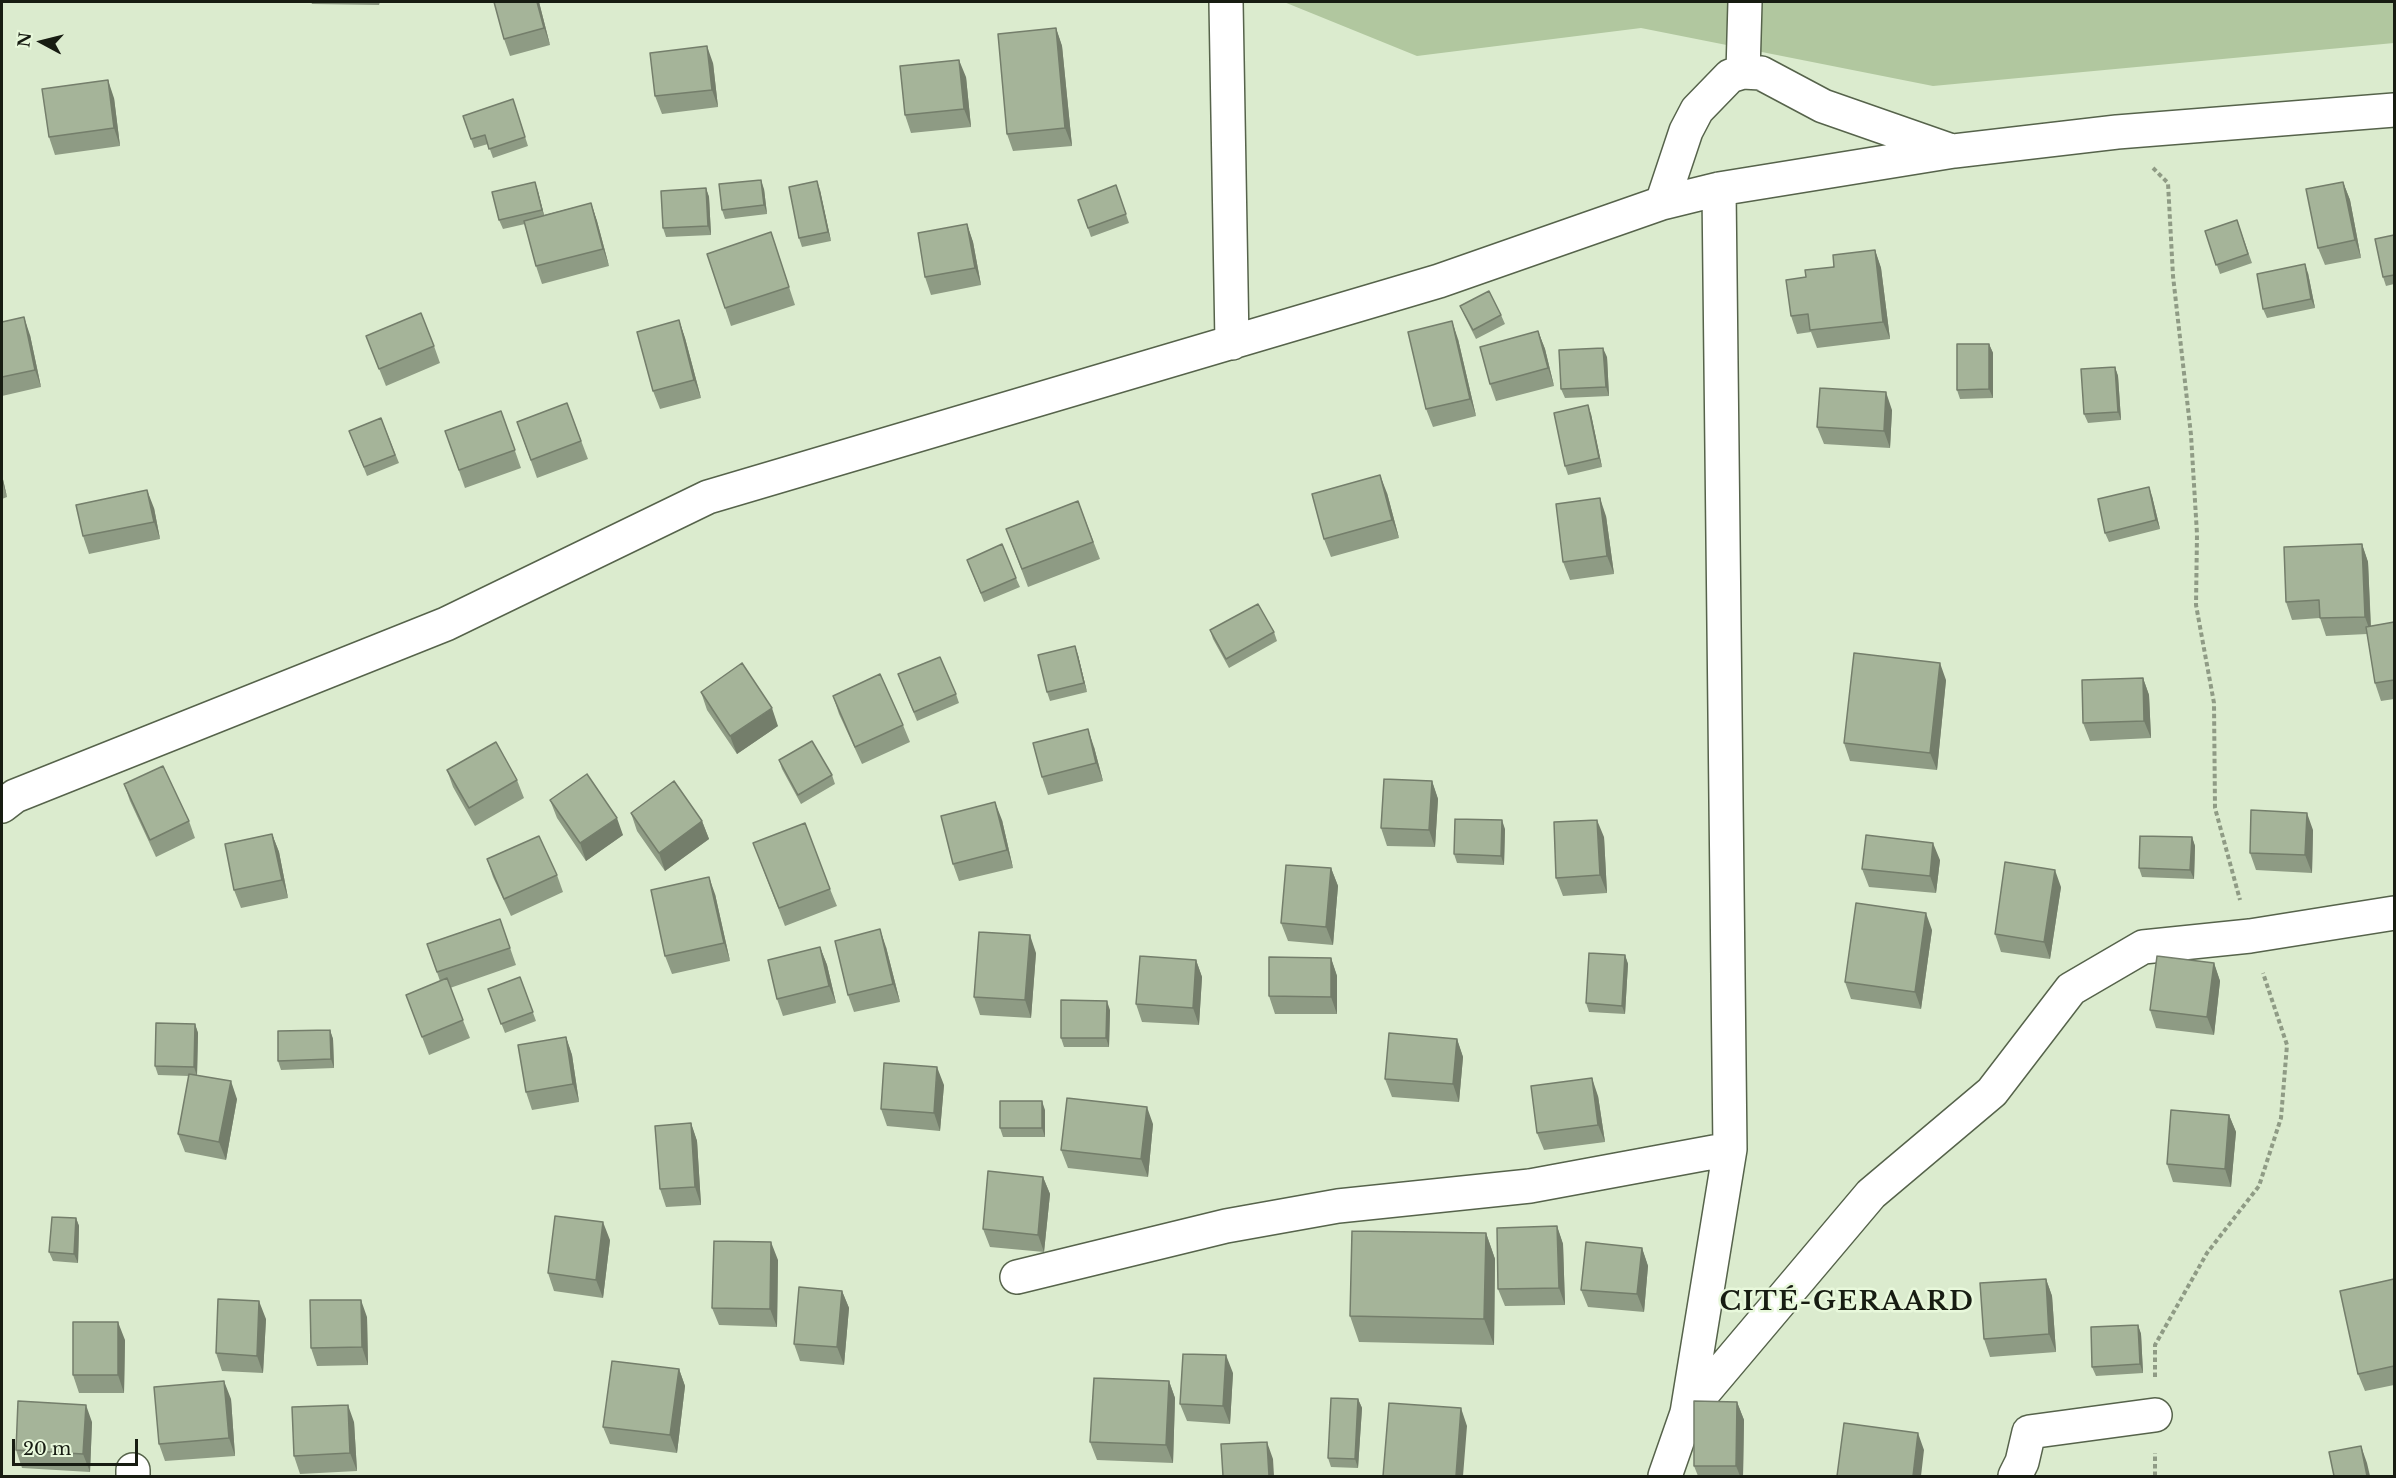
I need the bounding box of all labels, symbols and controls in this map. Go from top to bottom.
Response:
north arrow [12,12,72,72]
text: N [13,31,35,49]
district label: CITÉ-GERAARD [1720,1287,1974,1319]
scale bar [15,1427,141,1465]
text: 20 m [23,1438,71,1460]

